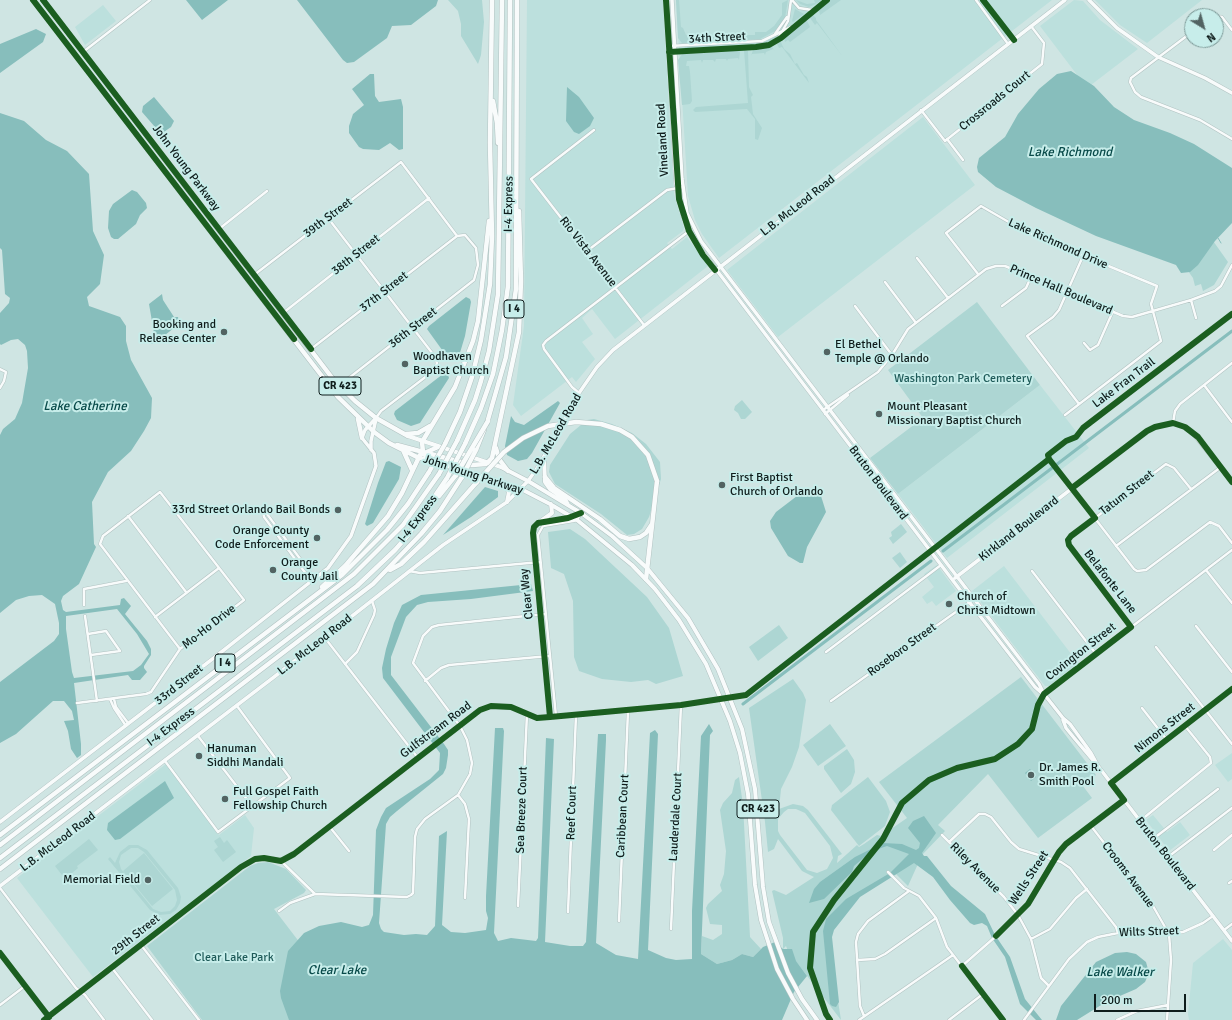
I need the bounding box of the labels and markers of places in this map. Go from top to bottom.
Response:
place label: Booking and Release Center [139,318,216,346]
marker: Booking and Release Center [219,327,229,337]
place label: El Bethel Temple @ Orlando [835,338,929,366]
marker: El Bethel Temple @ Orlando [822,347,832,357]
place label: Woodhaven Baptist Church [413,350,489,378]
marker: Woodhaven Baptist Church [400,359,410,369]
place label: Mount Pleasant Missionary Baptist Church [887,400,1022,428]
marker: Mount Pleasant Missionary Baptist Church [874,409,884,419]
place label: First Baptist Church of Orlando [730,471,823,499]
marker: First Baptist Church of Orlando [717,480,727,490]
place label: 33rd Street Orlando Bail Bonds [172,503,330,517]
marker: 33rd Street Orlando Bail Bonds [333,505,343,515]
place label: Orange County Code Enforcement [215,524,309,552]
marker: Orange County Code Enforcement [312,533,322,543]
place label: Orange County Jail [281,556,338,584]
marker: Orange County Jail [268,565,278,575]
place label: Church of Christ Midtown [957,590,1035,618]
marker: Church of Christ Midtown [944,599,954,609]
place label: Hanuman Siddhi Mandali [207,742,284,770]
marker: Hanuman Siddhi Mandali [194,751,204,761]
place label: Dr. James R. Smith Pool [1039,761,1101,789]
marker: Dr. James R. Smith Pool [1026,770,1036,780]
place label: Full Gospel Faith Fellowship Church [233,785,327,813]
marker: Full Gospel Faith Fellowship Church [220,794,230,804]
place label: Memorial Field [63,873,140,887]
marker: Memorial Field [143,875,153,885]

